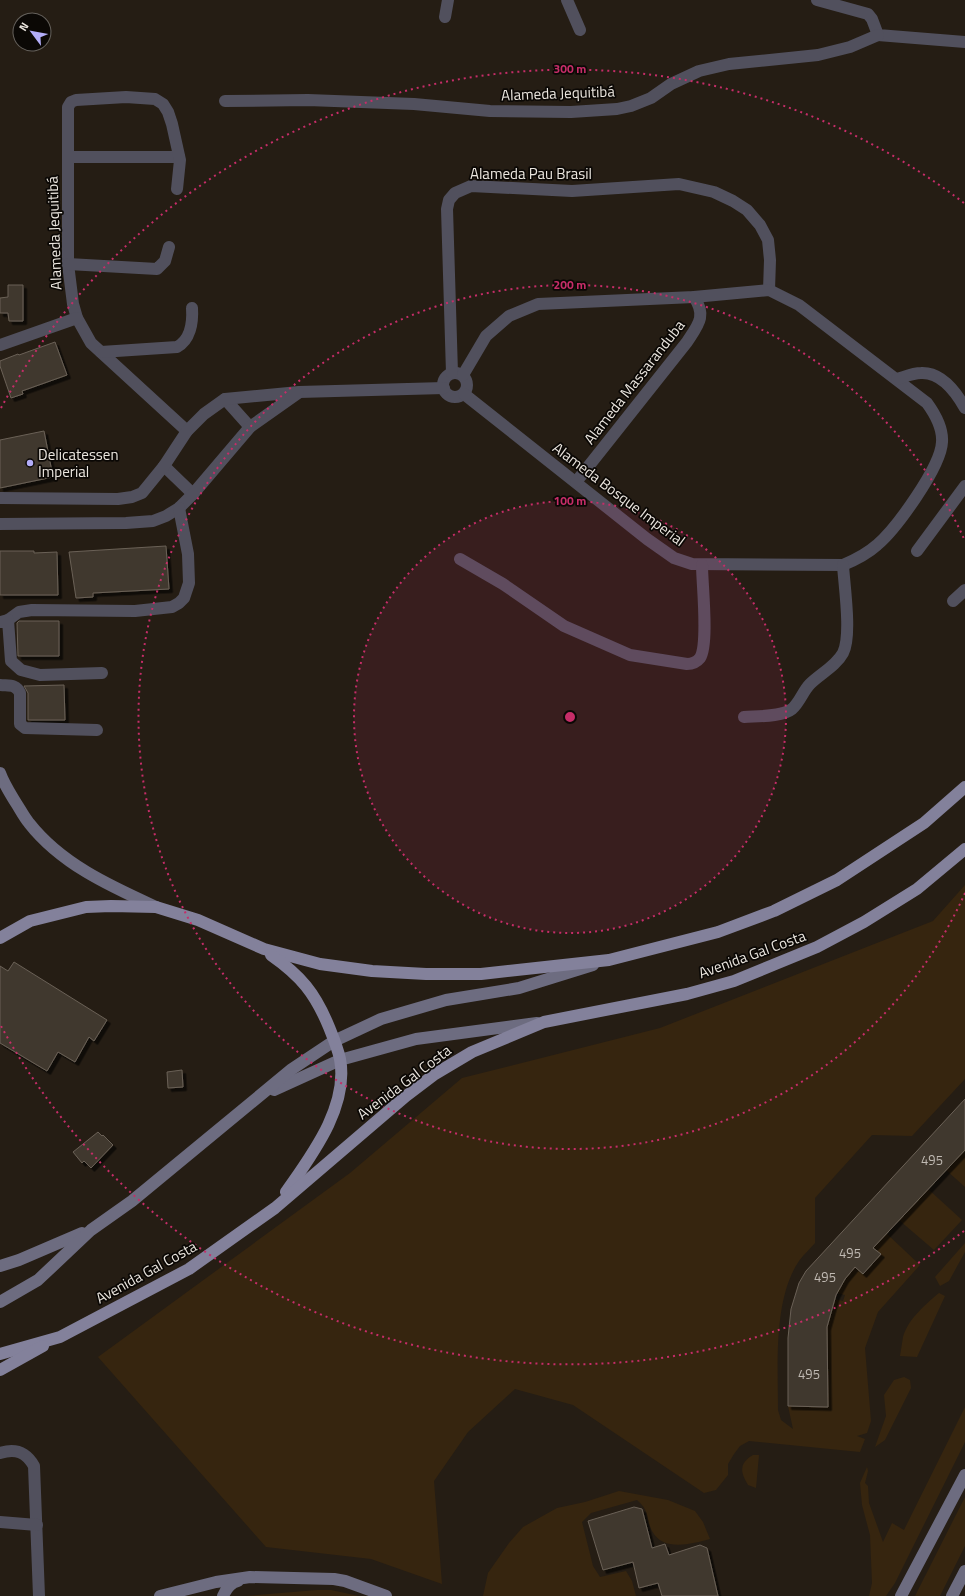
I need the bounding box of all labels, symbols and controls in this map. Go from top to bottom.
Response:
north arrow [12,12,52,52]
text: N [15,19,32,34]
text: 300 m [554,59,586,78]
street label: Alameda Jequitibá [501,80,616,106]
street label: Alameda Pau Brasil [470,162,592,185]
street label: Alameda Jequitibá [41,175,67,290]
text: 200 m [554,275,586,294]
street label: Alameda Massaranduba [578,314,690,449]
street label: Alameda Bosque Imperial [548,436,690,552]
place label: Delicatessen Imperial [38,443,118,483]
marker: Delicatessen Imperial [25,458,35,468]
text: 100 m [554,491,586,510]
centre of rings [563,710,577,724]
street label: Avenida Gal Costa [695,924,809,984]
street label: Avenida Gal Costa [352,1039,456,1125]
house number: 495 [921,1150,943,1170]
street label: Avenida Gal Costa [91,1234,201,1309]
house number: 495 [839,1243,861,1263]
house number: 495 [814,1267,836,1287]
house number: 495 [798,1364,820,1384]

